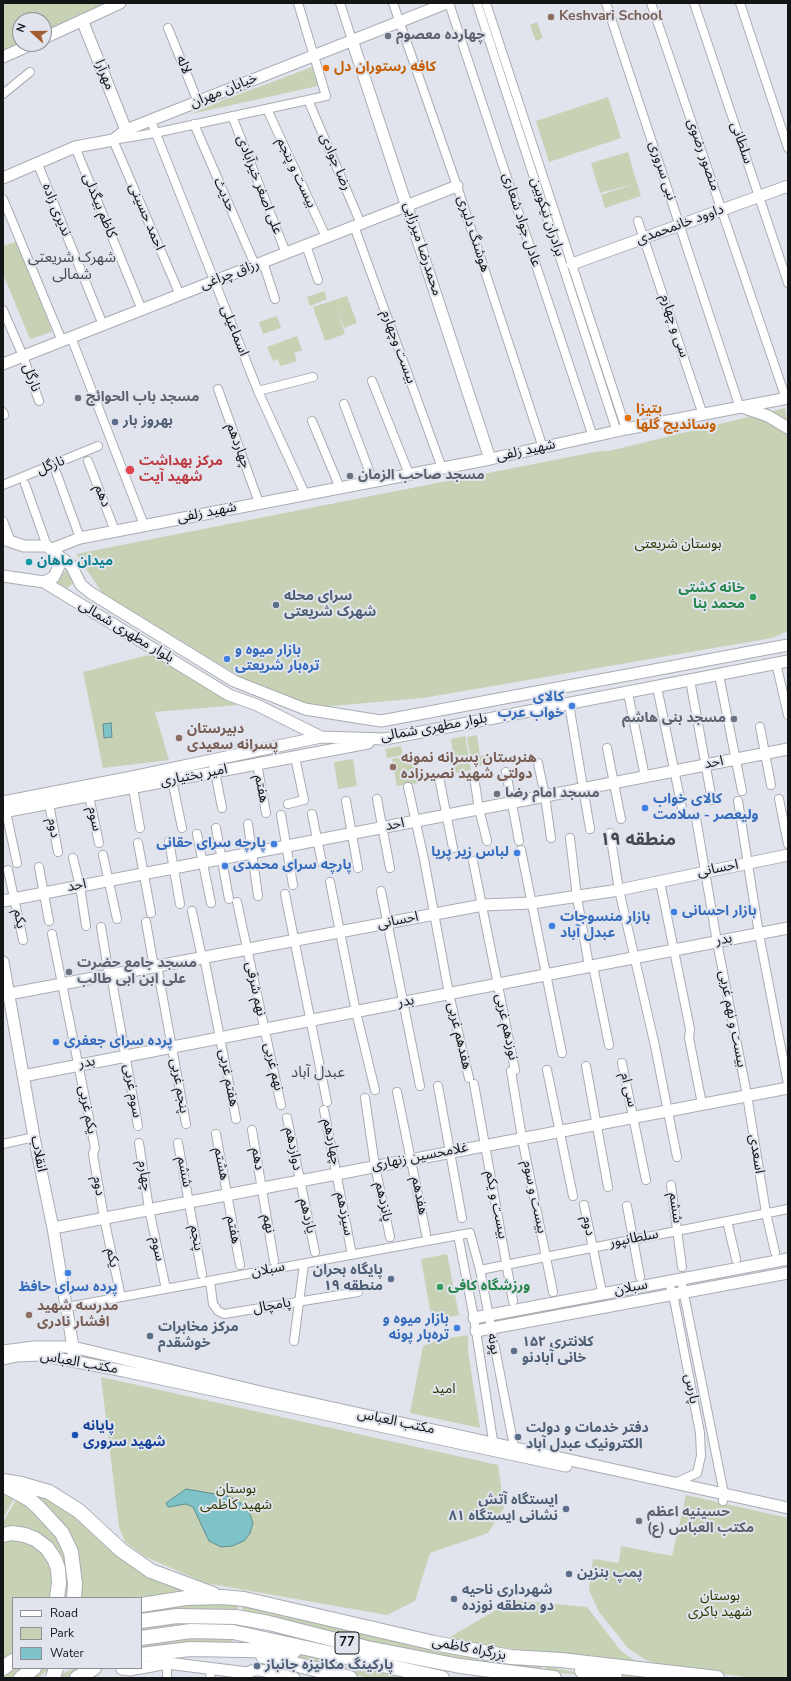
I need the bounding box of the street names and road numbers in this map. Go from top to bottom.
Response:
street label: لاله [172,53,194,77]
street label: مهرآرا [90,57,118,93]
street label: خیابان مهران [188,70,260,112]
street label: منصور رضوی [683,117,723,193]
street label: سلطانی [726,120,756,166]
street label: رضا جوادی [315,131,355,193]
street label: علی اصغر خیرآبادی [232,133,286,237]
street label: بیست و پنجم [272,135,320,211]
street label: نبی سروری [645,139,679,203]
street label: کاظم بیگدلی [78,171,120,241]
street label: عادل جواد شعاری [498,171,544,269]
street label: برادران نیکوبین [526,175,568,259]
street label: حدیث [209,176,239,214]
street label: ندیری زاده [38,181,74,239]
street label: احمد حسینی [124,181,168,253]
street label: هوشنگ دلیری [453,194,493,274]
street label: محمدرضا میرزایی [399,200,445,298]
street label: داوود خانمحمدی [634,201,726,249]
street label: رزاق چراغی [198,256,262,294]
street label: سی و چهارم [656,292,692,360]
street label: اسماعیلی [216,303,252,359]
street label: بیست وچهارم [377,308,419,386]
street label: نارگل [18,362,44,394]
street label: چهاردهم [222,421,254,471]
street label: شهید زلفی [495,437,557,465]
street label: نازگل [35,453,67,479]
street label: دهم [90,482,114,510]
street label: شهید زلفی [176,499,238,527]
street label: بلوار مطهری شمالی [75,597,177,667]
street label: بلوار مطهری شمالی [379,710,489,746]
street label: احد [703,753,725,773]
street label: امیر بختیاری [159,761,229,791]
street label: هفتم [250,774,272,804]
street label: سوم [83,805,105,833]
street label: احد [384,815,406,835]
street label: دوم [43,817,63,839]
street label: احسانی [696,857,740,881]
street label: احد [66,876,88,896]
street label: یکم [9,908,29,930]
street label: احسانی [376,909,420,933]
street label: بدر [714,930,734,950]
street label: نهم شرقی [241,960,269,1018]
street label: بیست و نهم غربی [714,969,750,1069]
street label: بدر [396,992,416,1012]
street label: نوزدهم غربی [491,992,521,1062]
street label: هفدهم غربی [443,1001,475,1071]
street label: نهم غربی [259,1041,287,1093]
street label: هفتم غربی [214,1048,242,1108]
street label: بدر [77,1053,97,1073]
street label: پنجم غربی [166,1057,192,1115]
street label: سوم غربی [119,1063,145,1119]
street label: سی ام [616,1071,640,1109]
street label: یکم غربی [74,1084,100,1136]
street label: چهاردهم [318,1117,344,1167]
street label: دوازدهم [281,1126,305,1172]
street label: اسعدی [745,1133,767,1175]
street label: انقلاب [26,1135,50,1173]
street label: غلامحسین زنهاری [370,1139,470,1175]
street label: هشتم [210,1146,232,1182]
street label: دهم [247,1147,267,1171]
street label: ششم [173,1155,195,1189]
street label: چهارم [133,1159,155,1193]
street label: بیست و سوم [518,1159,550,1235]
street label: بیست و یکم [481,1170,511,1240]
street label: دوم [88,1175,108,1197]
street label: هفدهم [407,1176,431,1216]
street label: پانزدهم [371,1181,395,1223]
street label: سیزدهم [332,1191,356,1237]
street label: ششم [665,1192,685,1224]
street label: یازدهم [295,1197,319,1235]
street label: نهم [258,1213,278,1235]
street label: هفتم [222,1215,244,1245]
street label: دوم [578,1215,598,1237]
street label: پنجم [185,1224,207,1252]
street label: سلطانپور [608,1226,660,1252]
street label: سوم [146,1235,168,1263]
street label: یکم [102,1247,122,1269]
street label: سبلان [250,1259,286,1281]
street label: سبلان [613,1277,649,1299]
street label: پامچال [252,1294,292,1318]
street label: پونه [483,1332,503,1356]
street label: مکتب العباس [39,1348,119,1378]
street label: پارس [680,1373,702,1405]
street label: مکتب العباس [356,1406,436,1438]
road number: 77 [335,1632,359,1654]
street label: بزرگراه کاظمی [431,1634,507,1664]

